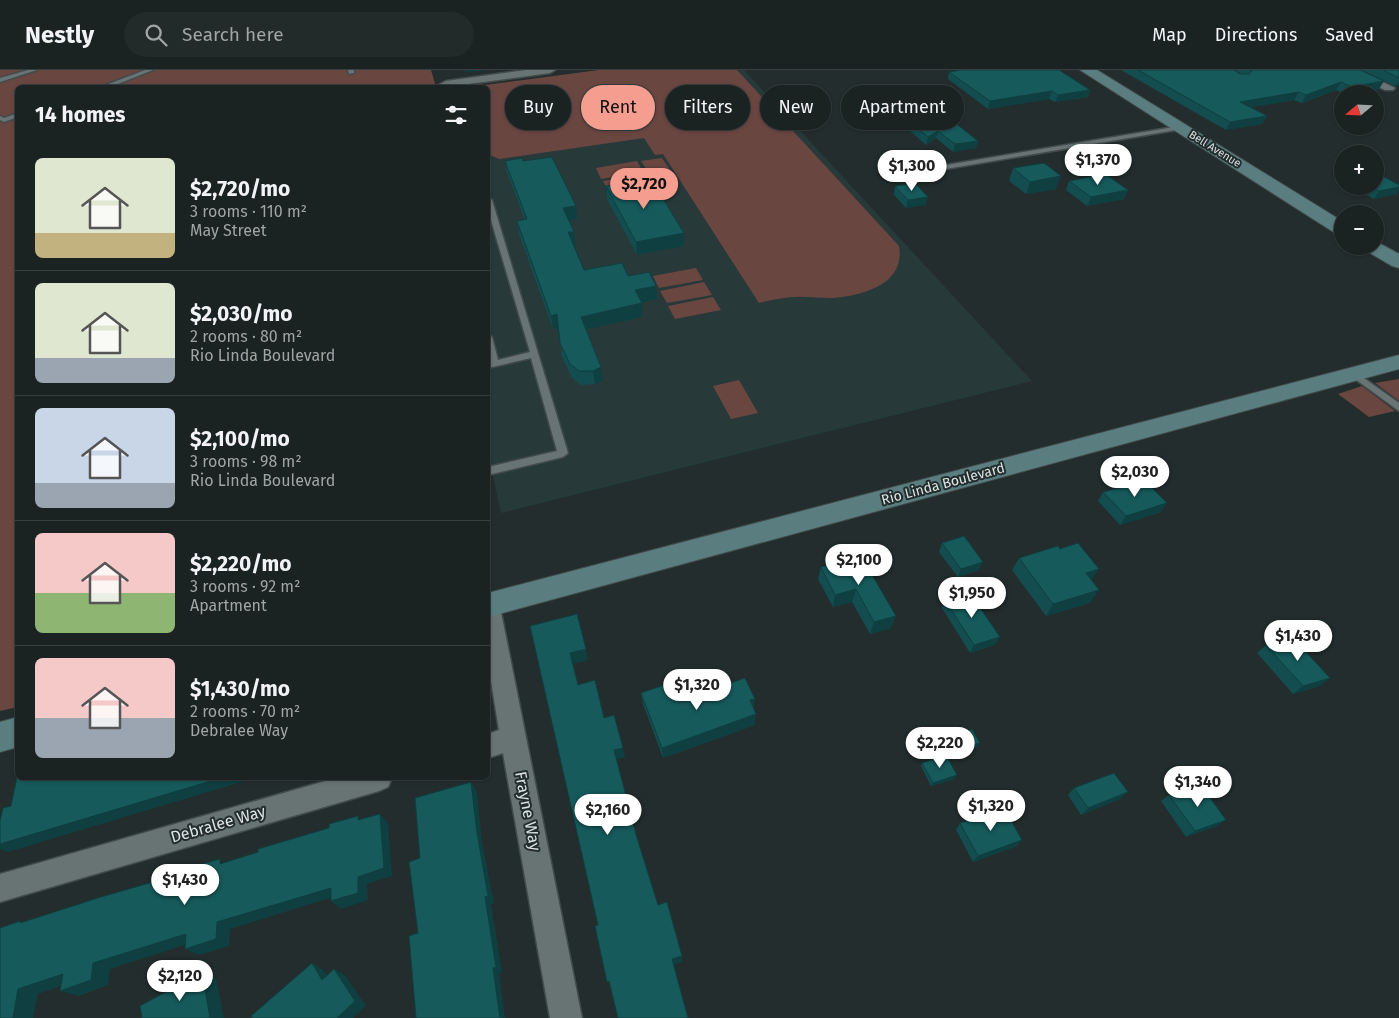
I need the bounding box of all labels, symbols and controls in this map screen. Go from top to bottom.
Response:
search box [124,12,474,57]
text: Nestly [25,21,94,49]
icon: search [142,21,170,49]
text: Search here [182,23,284,46]
text: Map [1152,24,1187,46]
text: Directions [1215,24,1297,46]
text: Saved [1325,24,1374,46]
chip: Buy [505,85,571,130]
chip: Rent [581,85,655,130]
chip: Filters [665,85,750,130]
chip: New [760,85,831,130]
chip: Apartment [841,85,964,130]
north arrow [1334,85,1384,135]
map controls [1334,85,1384,255]
icon: filters [442,101,470,129]
text: 14 homes [35,102,125,128]
street label: Bell Avenue [1187,128,1243,170]
pin: $1,370 [1057,144,1139,186]
button: + [1334,145,1384,195]
pin: $1,300 [871,150,953,192]
text: $1,370 [1076,150,1120,169]
text: $1,300 [889,156,935,175]
pin: $2,720 [603,168,685,210]
text: $2,720 [621,174,667,193]
text: $2,720/mo [190,176,290,202]
icon: home [75,178,135,238]
text: 3 rooms · 110 m² [190,202,307,221]
button: − [1334,205,1384,255]
text: May Street [190,221,266,240]
text: $2,030/mo [190,301,293,327]
icon: home [75,303,135,363]
text: 2 rooms · 80 m² [190,327,302,346]
text: Rio Linda Boulevard [190,346,335,365]
text: $2,100/mo [190,426,290,452]
icon: home [75,428,135,488]
text: 3 rooms · 98 m² [190,452,302,471]
pin: $2,030 [1094,456,1176,498]
street label: Rio Linda Boulevard [879,459,1007,509]
text: $2,030 [1111,462,1159,481]
text: Rio Linda Boulevard [190,471,335,490]
pin: $2,100 [818,544,900,586]
text: $2,100 [836,550,882,569]
text: $2,220/mo [190,551,292,577]
icon: home [75,553,135,613]
pin: $1,950 [931,576,1013,619]
text: 3 rooms · 92 m² [190,577,300,596]
text: $1,950 [949,583,995,602]
text: Apartment [190,596,267,615]
pin: $1,430 [1257,620,1339,662]
text: $1,430 [1275,626,1321,645]
pin: $1,320 [656,668,738,711]
text: $1,320 [674,675,720,694]
text: $1,430/mo [190,676,290,702]
icon: home [75,678,135,738]
text: 2 rooms · 70 m² [190,702,300,721]
text: Debralee Way [190,721,288,740]
pin: $2,220 [899,726,981,769]
text: $2,220 [917,733,963,752]
pin: $1,340 [1157,766,1239,808]
street label: Frayne Way [511,770,545,853]
text: $1,340 [1175,772,1221,791]
pin: $1,320 [950,790,1032,832]
pin: $2,160 [567,794,649,836]
text: $1,320 [968,796,1014,815]
text: $2,160 [586,800,630,819]
street label: Debralee Way [168,801,268,847]
pin: $1,430 [144,864,226,906]
text: $1,430 [162,870,208,889]
pin: $2,120 [139,960,221,1002]
text: $2,120 [158,966,202,985]

